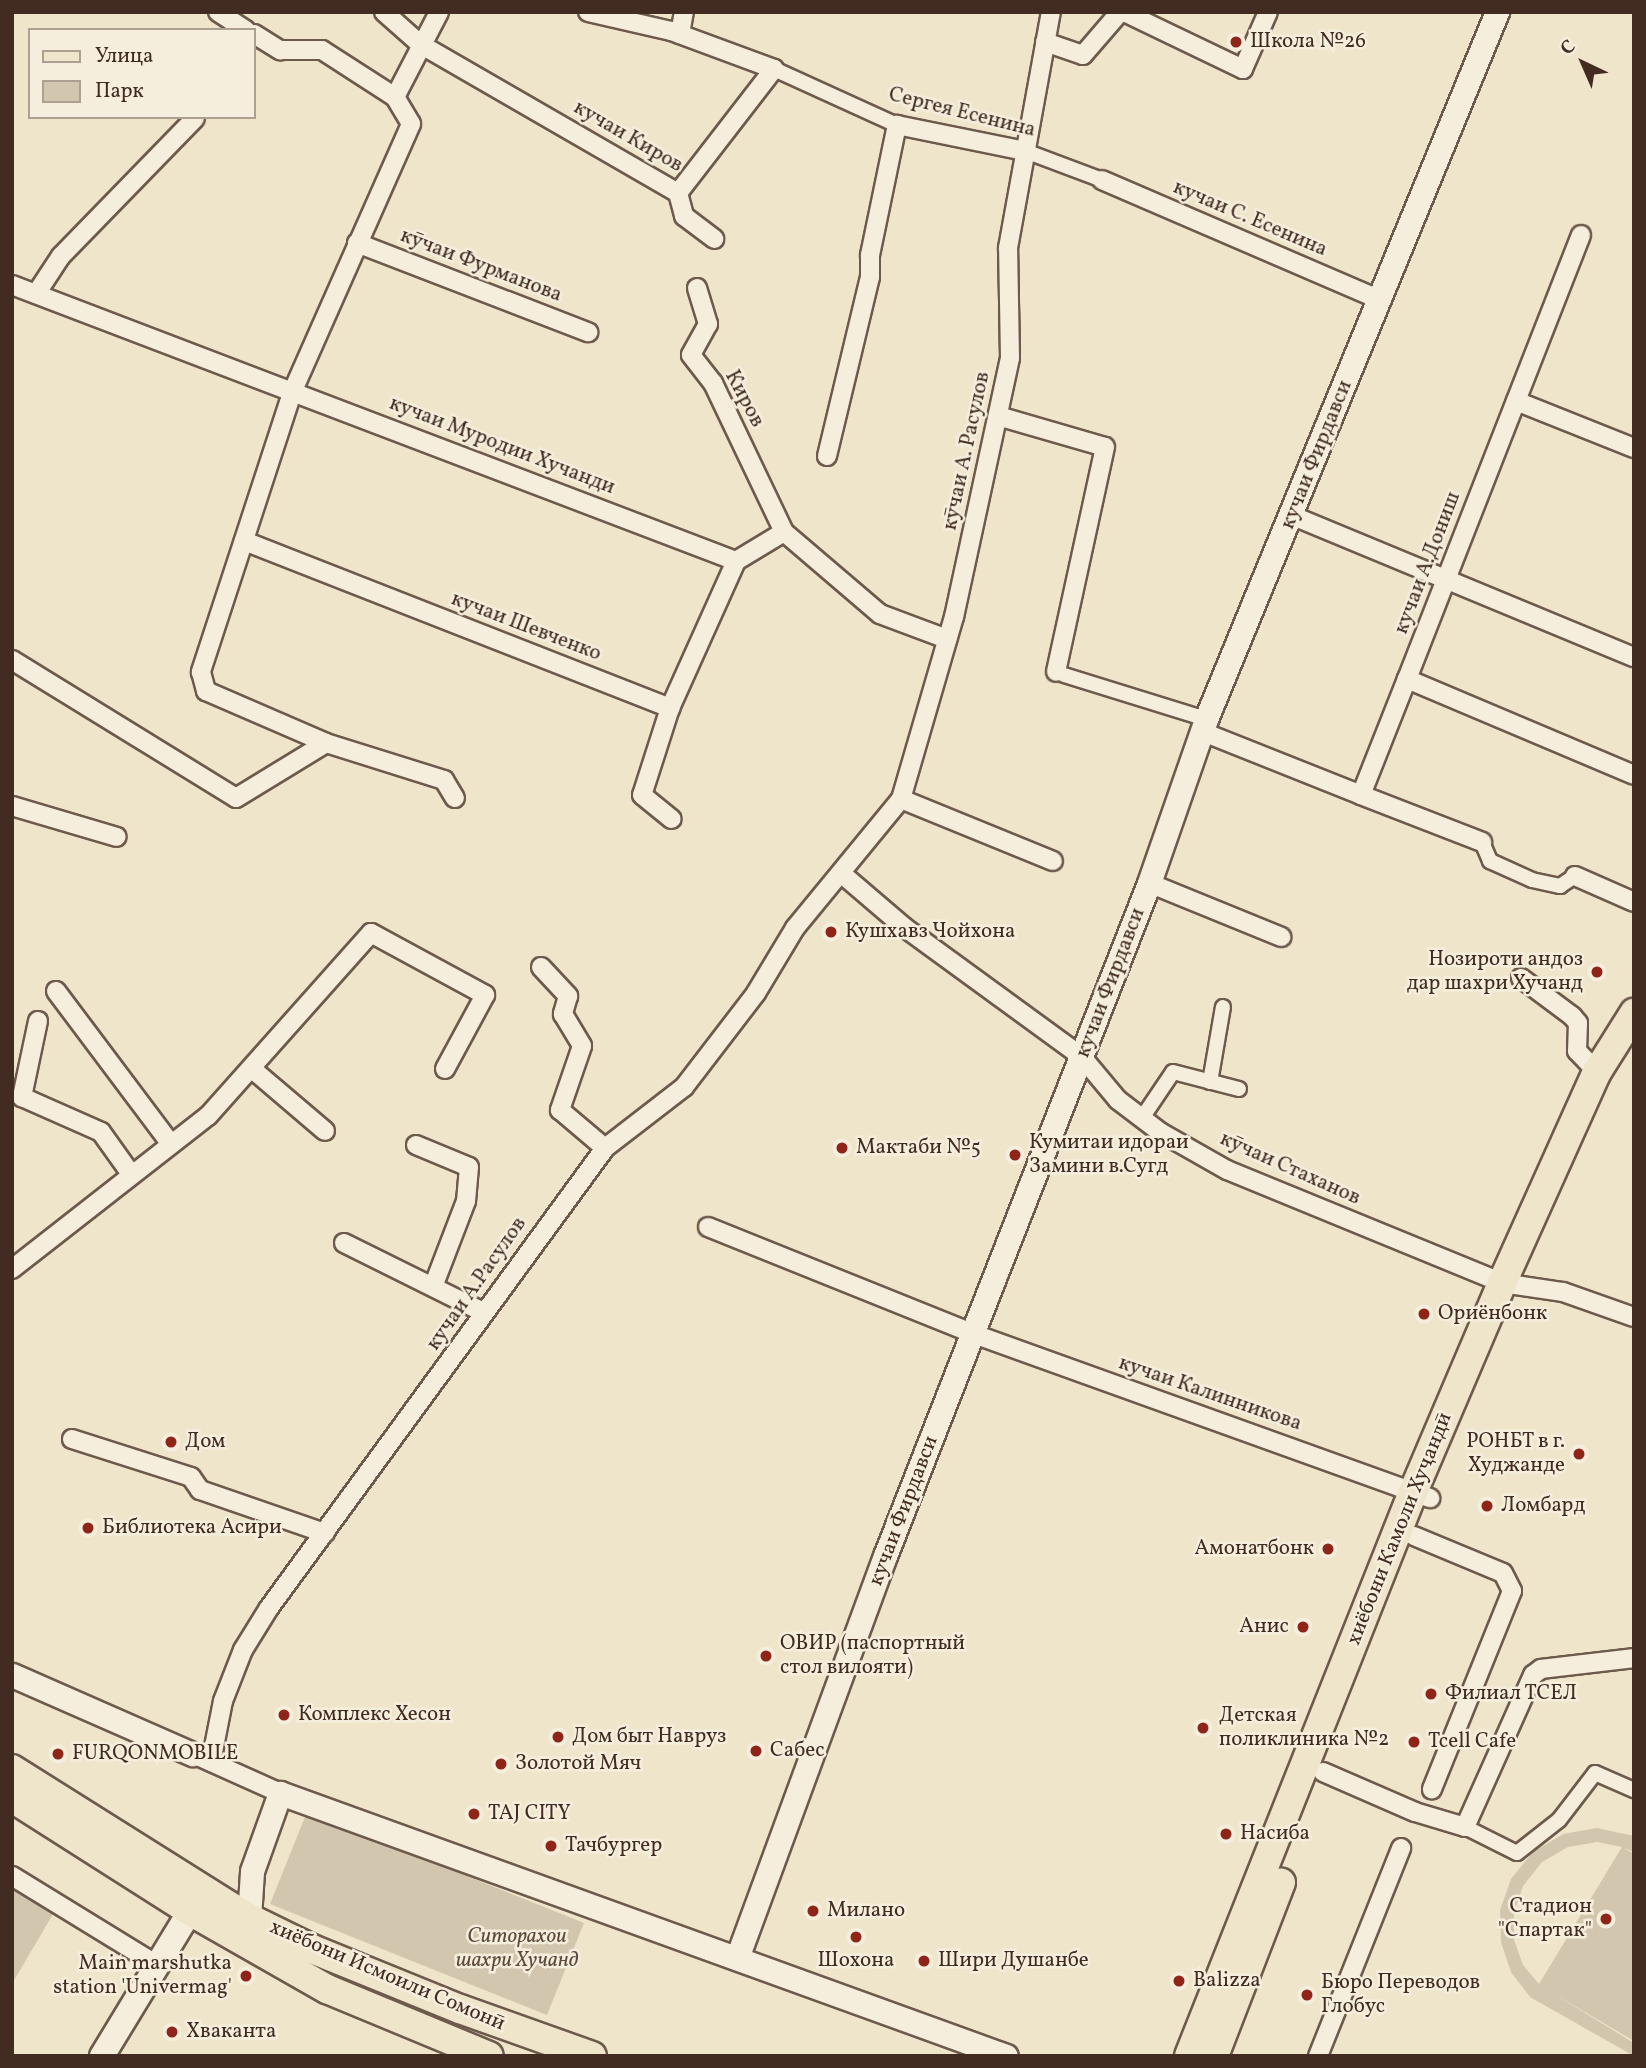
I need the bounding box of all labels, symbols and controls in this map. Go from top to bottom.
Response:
legend [28,28,256,119]
north arrow [1548,28,1618,98]
place label: Школа №26 [1250,29,1366,55]
marker: Школа №26 [1228,34,1244,50]
text: С [1555,34,1582,61]
text: Улица [95,42,153,71]
text: Парк [95,77,144,106]
street label: Сергея Есенина [886,83,1038,143]
street label: кучаи Киров [569,96,687,178]
street label: кучаи С. Есенина [1169,175,1331,263]
street label: кӯчаи Фурманова [397,224,565,308]
street label: Киров [719,366,769,432]
street label: кӯчаи А. Расулов [938,369,996,533]
street label: кучаи Фирдавси [1276,377,1358,533]
street label: кучаи Муродии Хучанди [386,391,618,501]
street label: кучаи А.Дониш [1389,488,1467,638]
street label: кучаи Шевченко [447,587,605,667]
street label: кучаи Фирдавси [1071,905,1151,1061]
place label: Кушхавз Чойхона [845,919,1015,945]
marker: Кушхавз Чойхона [823,924,839,940]
place label: Нозироти андоз дар шахри Хучанд [1407,947,1583,997]
marker: Нозироти андоз дар шахри Хучанд [1589,964,1605,980]
street label: кӯчаи Стаханов [1216,1127,1364,1211]
place label: Кумитаи идораи Замини в.Сугд [1029,1130,1189,1180]
place label: Мактаби №5 [856,1135,981,1161]
marker: Мактаби №5 [834,1140,850,1156]
marker: Кумитаи идораи Замини в.Сугд [1007,1147,1023,1163]
street label: кучаи А.Расулов [422,1212,532,1356]
place label: Ориёнбонк [1438,1301,1547,1327]
marker: Ориёнбонк [1416,1306,1432,1322]
street label: кучаи Калинникова [1115,1351,1305,1437]
street label: хиёбони Камоли Хуҷандӣ [1342,1409,1458,1649]
place label: Дом [185,1429,225,1455]
place label: РОНБТ в г. Худжанде [1466,1429,1565,1479]
street label: кучаи Фирдавси [864,1433,944,1589]
marker: Дом [163,1434,179,1450]
marker: РОНБТ в г. Худжанде [1571,1446,1587,1462]
place label: Ломбард [1501,1493,1585,1519]
marker: Ломбард [1479,1498,1495,1514]
place label: Библиотека Асири [102,1515,282,1541]
marker: Библиотека Асири [80,1520,96,1536]
place label: Амонатбонк [1195,1536,1314,1562]
marker: Амонатбонк [1320,1541,1336,1557]
place label: Анис [1239,1614,1289,1640]
marker: Анис [1295,1619,1311,1635]
place label: ОВИР (паспортный стол вилояти) [780,1631,965,1681]
marker: ОВИР (паспортный стол вилояти) [758,1648,774,1664]
place label: Филиал ТСЕЛ [1445,1681,1578,1707]
marker: Филиал ТСЕЛ [1423,1686,1439,1702]
place label: Комплекс Хесон [298,1702,451,1728]
place label: Детская поликлиника №2 [1219,1703,1389,1753]
marker: Комплекс Хесон [276,1707,292,1723]
marker: Детская поликлиника №2 [1193,1718,1213,1738]
place label: Дом быт Навруз [572,1724,726,1750]
marker: Дом быт Навруз [550,1729,566,1745]
place label: Tcell Cafe [1428,1729,1516,1755]
marker: Tcell Cafe [1406,1734,1422,1750]
place label: Сабес [770,1738,825,1764]
place label: FURQONMOBILE [72,1741,238,1767]
marker: Сабес [748,1743,764,1759]
marker: FURQONMOBILE [50,1746,66,1762]
place label: Золотой Мяч [515,1751,641,1777]
marker: Золотой Мяч [493,1756,509,1772]
place label: TAJ CITY [488,1801,571,1827]
marker: TAJ CITY [466,1806,482,1822]
place label: Насиба [1240,1821,1310,1847]
marker: Насиба [1218,1826,1234,1842]
place label: Тачбургер [565,1833,662,1859]
marker: Тачбургер [543,1838,559,1854]
place label: Стадион "Спартак" [1498,1894,1592,1944]
place label: Милано [827,1898,905,1924]
marker: Милано [805,1903,821,1919]
marker: Стадион "Спартак" [1598,1911,1614,1927]
street label: хиёбони Исмоили Сомонӣ [265,1915,509,2037]
park label: Ситорахои шахри Хучанд [456,1924,578,1974]
marker: Шохона [848,1929,864,1945]
place label: Шохона [818,1948,894,1974]
place label: Шири Душанбе [938,1948,1089,1974]
place label: Main marshutka station 'Univermag' [53,1951,232,2001]
marker: Шири Душанбе [916,1953,932,1969]
marker: Main marshutka station 'Univermag' [238,1968,254,1984]
place label: Balizza [1193,1968,1261,1994]
place label: Бюро Переводов Глобус [1321,1970,1480,2020]
marker: Balizza [1171,1973,1187,1989]
marker: Бюро Переводов Глобус [1299,1987,1315,2003]
place label: Хваканта [186,2019,276,2045]
marker: Хваканта [164,2024,180,2040]

